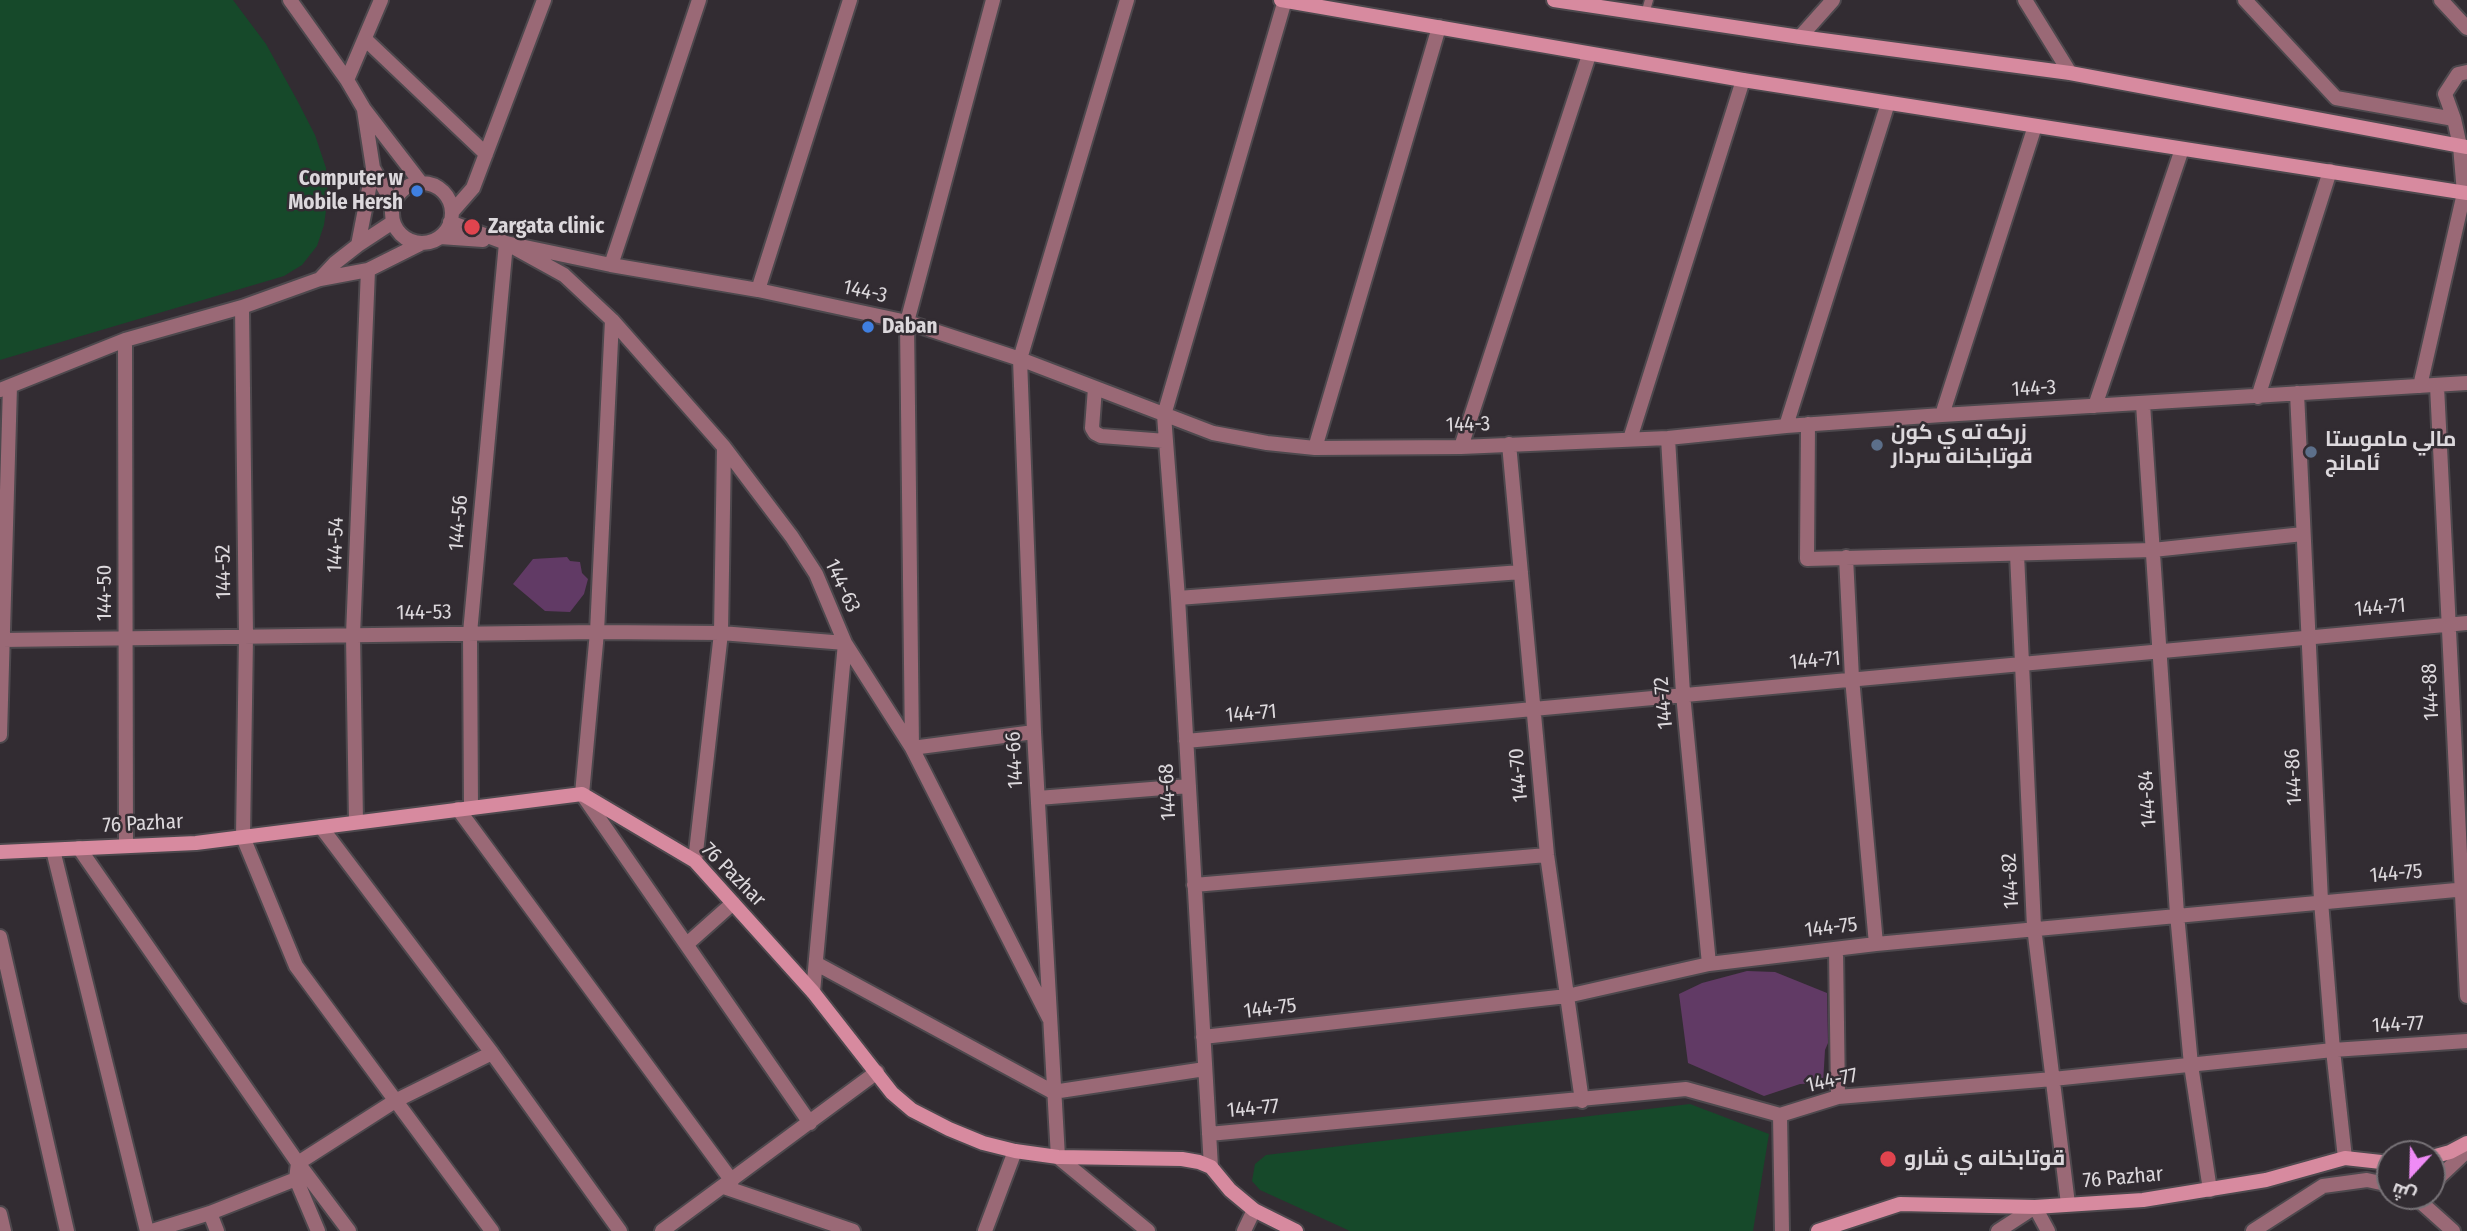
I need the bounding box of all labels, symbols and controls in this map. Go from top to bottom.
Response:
place label: Computer w Mobile Hersh [288,166,403,216]
marker: Computer w Mobile Hersh [409,183,425,199]
place label: Zargata clinic [488,214,604,240]
marker: Zargata clinic [462,217,482,237]
street label: 144-3 [841,275,889,309]
place label: Daban [882,314,937,340]
marker: Daban [860,319,876,335]
street label: 144-3 [2011,375,2057,403]
street label: 144-3 [1445,412,1491,438]
place label: زركه ته ي كون قوتابخانه سردار [1891,420,2033,470]
place label: مالي ماموستا ئامانج [2325,427,2456,477]
marker: زركه ته ي كون قوتابخانه سردار [1869,437,1885,453]
marker: مالي ماموستا ئامانج [2303,444,2319,460]
street label: 144-56 [444,494,474,552]
street label: 144-54 [322,517,350,573]
street label: 144-52 [211,544,237,600]
street label: 144-63 [819,555,865,617]
street label: 144-50 [92,565,118,621]
street label: 144-71 [2353,593,2407,623]
street label: 144-53 [396,600,452,626]
street label: 144-71 [1788,646,1842,676]
street label: 144-88 [2417,663,2445,721]
street label: 144-72 [1649,676,1679,730]
street label: 144-71 [1224,699,1278,729]
street label: 144-66 [1001,731,1029,789]
street label: 144-70 [1504,747,1534,803]
street label: 144-86 [2280,748,2308,806]
street label: 144-68 [1154,763,1182,821]
street label: 144-84 [2133,770,2163,828]
street label: 76 Pazhar [102,809,184,839]
street label: 76 Pazhar [696,838,770,912]
street label: 144-82 [1997,852,2025,910]
street label: 144-75 [2369,859,2423,889]
street label: 144-75 [1803,912,1859,944]
street label: 144-75 [1242,993,1298,1025]
street label: 144-77 [2371,1011,2425,1039]
street label: 144-77 [1804,1063,1860,1099]
street label: 144-77 [1226,1094,1280,1124]
north arrow [2376,1140,2446,1210]
place label: قوتابخانه ي شارو [1904,1146,2065,1172]
marker: قوتابخانه ي شارو [1878,1149,1898,1169]
street label: 76 Pazhar [2082,1162,2164,1194]
text: ش [2388,1178,2419,1208]

